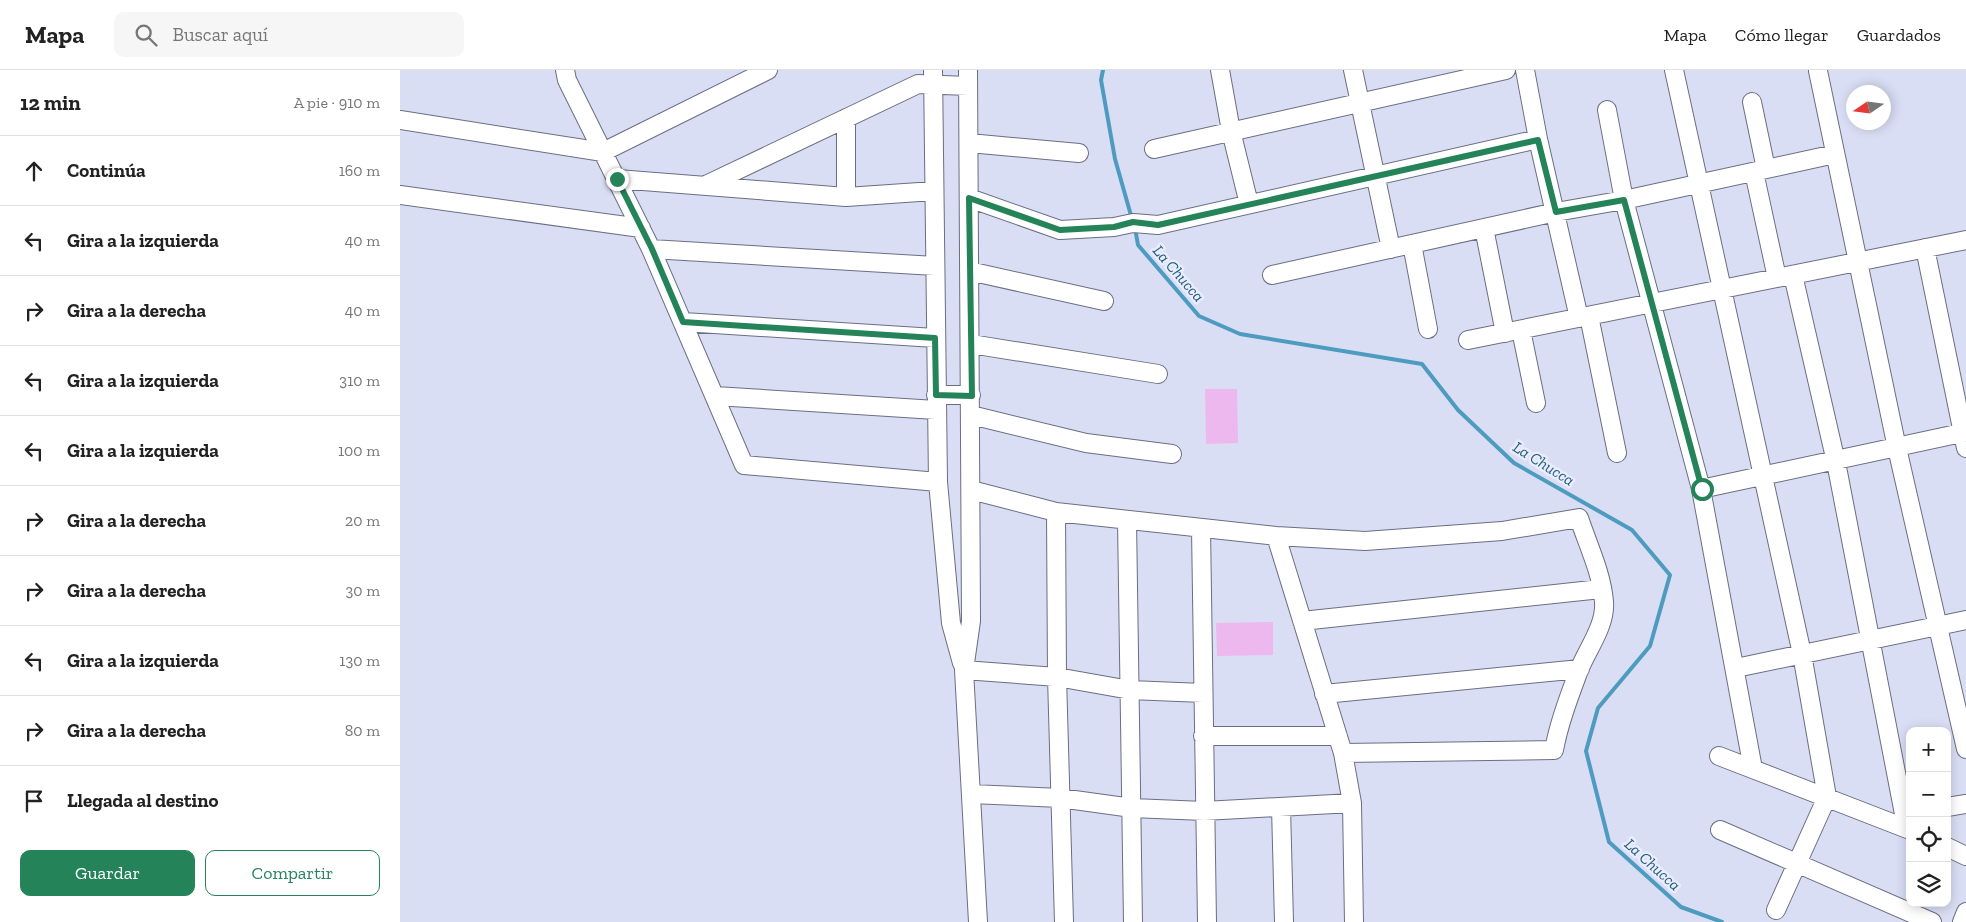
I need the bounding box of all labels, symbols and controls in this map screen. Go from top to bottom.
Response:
search box [114,12,464,57]
text: Mapa [25,20,84,49]
icon: search [132,21,160,49]
text: Buscar aquí [172,23,268,46]
text: Mapa [1664,24,1707,46]
text: Cómo llegar [1735,24,1829,46]
text: Guardados [1857,24,1941,46]
north arrow [1846,85,1891,130]
text: 12 min [20,90,81,115]
text: A pie · 910 m [294,93,380,112]
icon: ahead [20,157,48,185]
text: Continúa [67,159,146,182]
text: 160 m [339,161,380,180]
route end [606,168,629,191]
icon: left [20,227,48,255]
text: Gira a la izquierda [67,229,219,252]
text: 40 m [345,231,380,250]
water label: La Chucca [1149,241,1208,305]
icon: right [20,297,48,325]
text: Gira a la derecha [67,299,206,322]
text: 40 m [345,301,380,320]
icon: left [20,367,48,395]
text: Gira a la izquierda [67,369,219,392]
text: 310 m [339,371,380,390]
icon: left [20,437,48,465]
water label: La Chucca [1510,437,1578,490]
text: Gira a la izquierda [67,439,219,462]
text: 100 m [338,441,380,460]
route start [1691,478,1714,501]
icon: right [20,507,48,535]
text: Gira a la derecha [67,509,206,532]
text: 20 m [345,511,380,530]
icon: right [20,577,48,605]
text: Gira a la derecha [67,579,206,602]
text: 30 m [346,581,380,600]
icon: left [20,647,48,675]
text: Gira a la izquierda [67,649,219,672]
text: 130 m [339,651,380,670]
icon: right [20,717,48,745]
text: Gira a la derecha [67,719,206,742]
text: 80 m [345,721,380,740]
map controls [1906,727,1951,907]
button: + [1906,727,1951,772]
button: − [1906,772,1951,817]
icon: arrive [20,787,48,815]
text: Llegada al destino [67,789,218,812]
button: locate [1906,817,1951,862]
water label: La Chucca [1621,834,1685,894]
button: Guardar [20,850,195,896]
button: Compartir [205,850,380,896]
button: layers [1906,862,1951,907]

